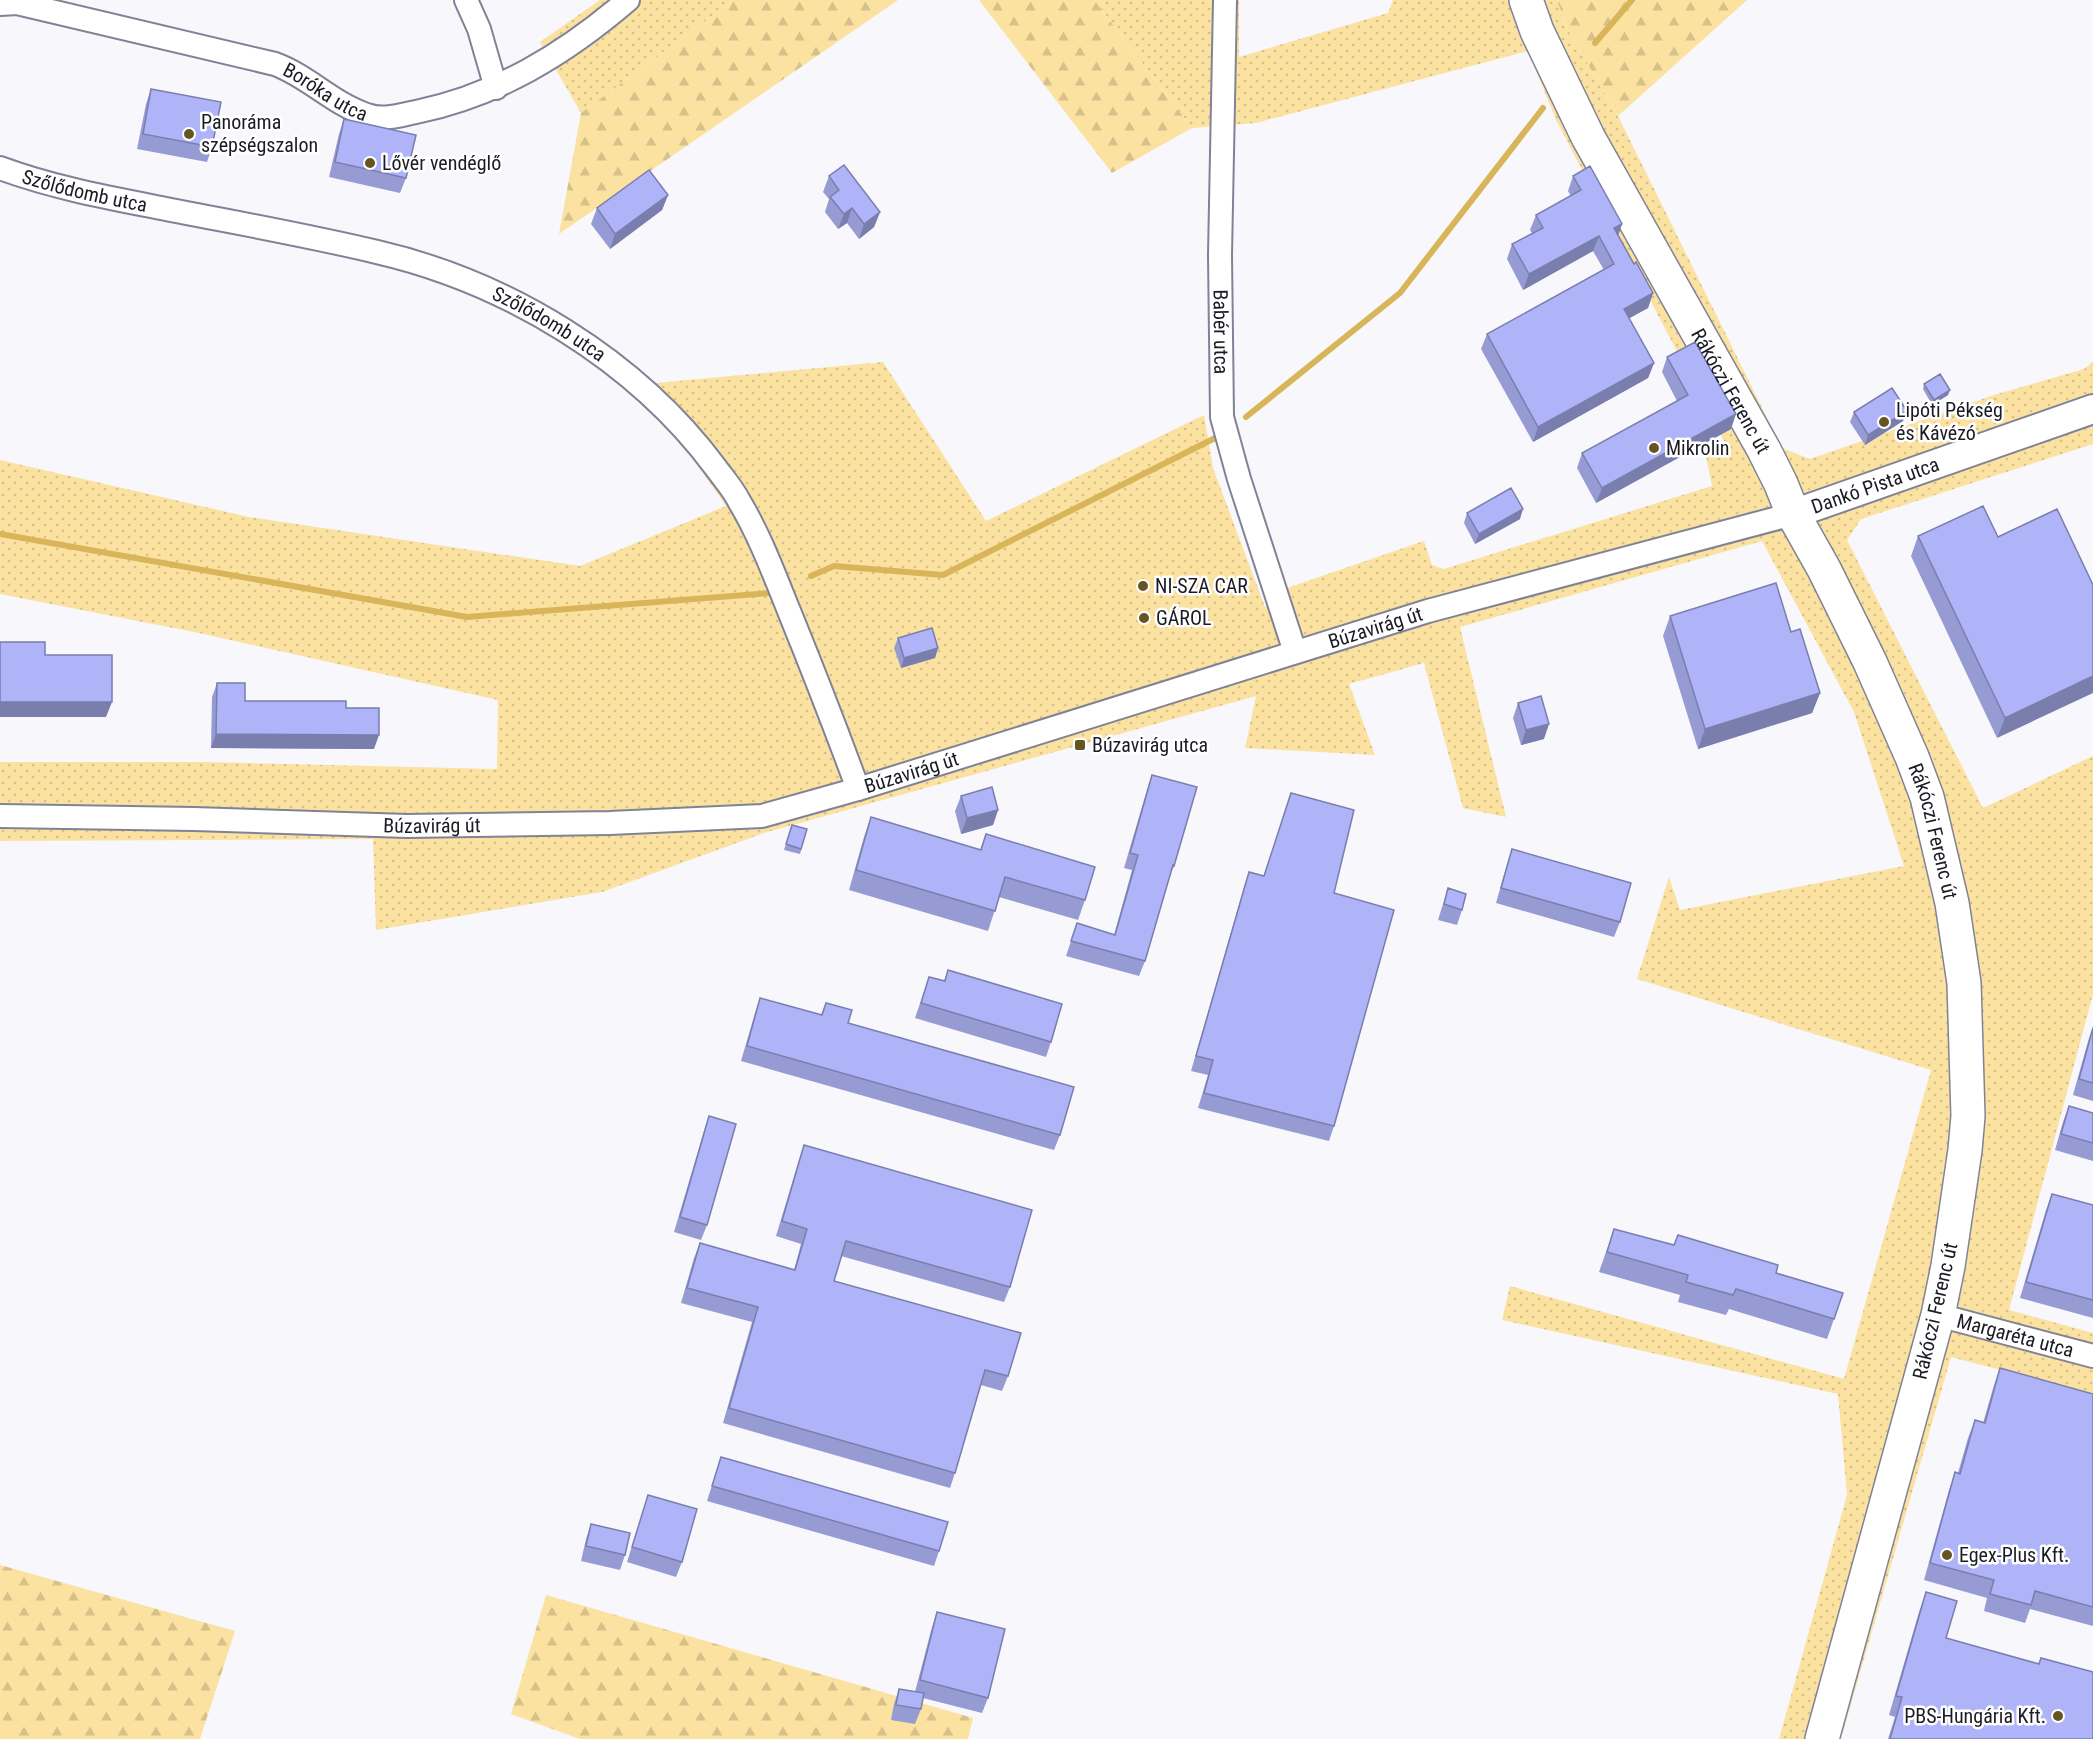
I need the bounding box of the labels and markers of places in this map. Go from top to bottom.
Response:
place label: Panoráma szépségszalon [201,110,318,157]
marker: Panoráma szépségszalon [182,127,196,141]
place label: Lővér vendéglő [382,151,501,175]
marker: Lővér vendéglő [363,156,377,170]
place label: Lipóti Pékség és Kávézó [1896,398,2003,445]
marker: Lipóti Pékség és Kávézó [1877,415,1891,429]
place label: Mikrolin [1666,436,1730,460]
marker: Mikrolin [1647,441,1661,455]
place label: NI-SZA CAR [1155,574,1248,598]
marker: NI-SZA CAR [1136,579,1150,593]
place label: GÁROL [1156,606,1212,630]
marker: GÁROL [1137,611,1151,625]
place label: Búzavirág utca [1092,733,1208,757]
marker: Búzavirág utca [1073,738,1087,752]
place label: Egex-Plus Kft. [1959,1543,2069,1567]
marker: Egex-Plus Kft. [1940,1548,1954,1562]
place label: PBS-Hungária Kft. [1904,1704,2046,1728]
marker: PBS-Hungária Kft. [2051,1709,2065,1723]

